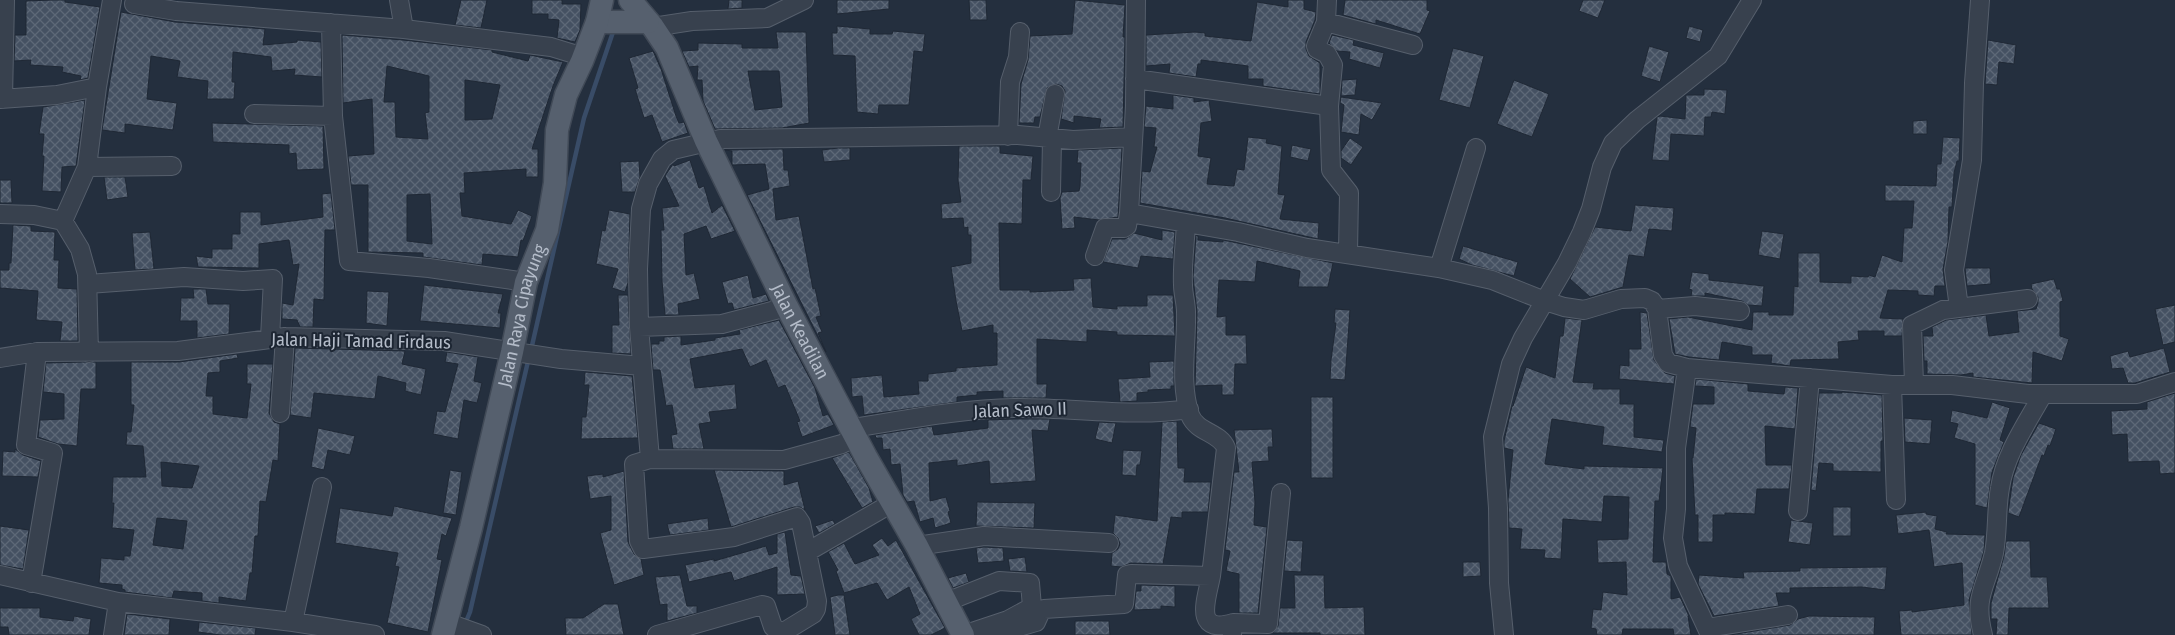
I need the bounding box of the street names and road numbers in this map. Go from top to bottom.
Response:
street label: Jalan Raya Cipayung [493,241,551,389]
street label: Jalan Keadilan [766,280,834,383]
street label: Jalan Haji Tamad Firdaus [271,328,451,354]
street label: Jalan Sawo II [973,397,1067,423]

